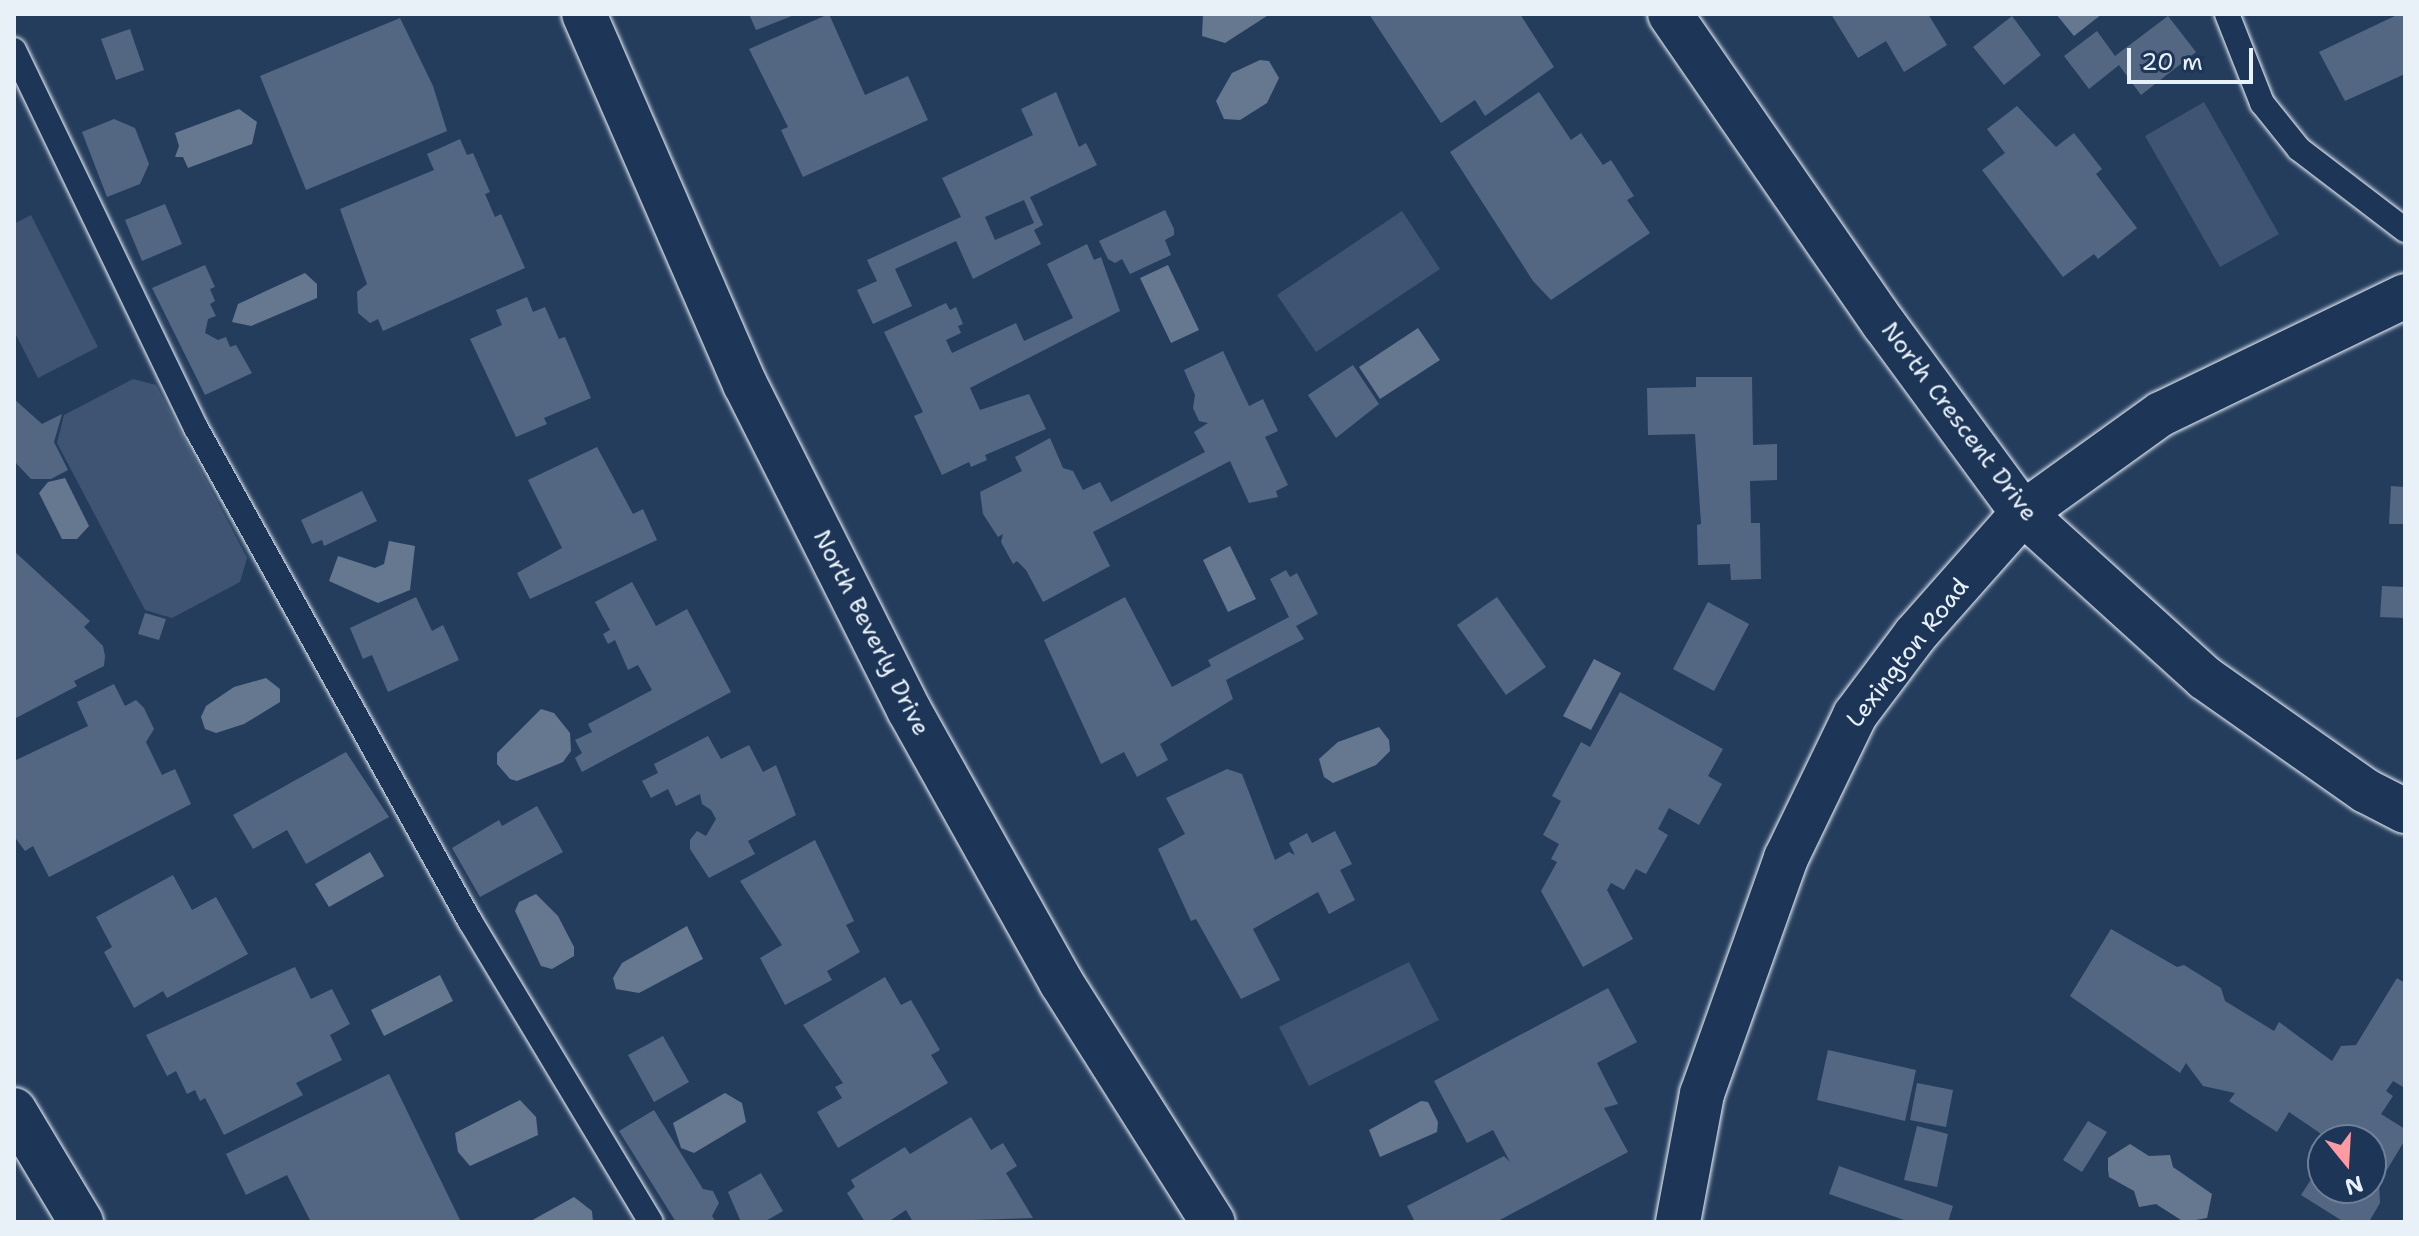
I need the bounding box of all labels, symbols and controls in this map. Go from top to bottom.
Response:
scale bar [2131,32,2257,82]
text: 20 m [2141,46,2203,78]
street label: North Crescent Drive [1875,317,2043,527]
street label: North Beverly Drive [807,525,935,741]
street label: Lexington Road [1841,573,1975,733]
north arrow [2307,1124,2387,1204]
text: N [2341,1169,2367,1202]

